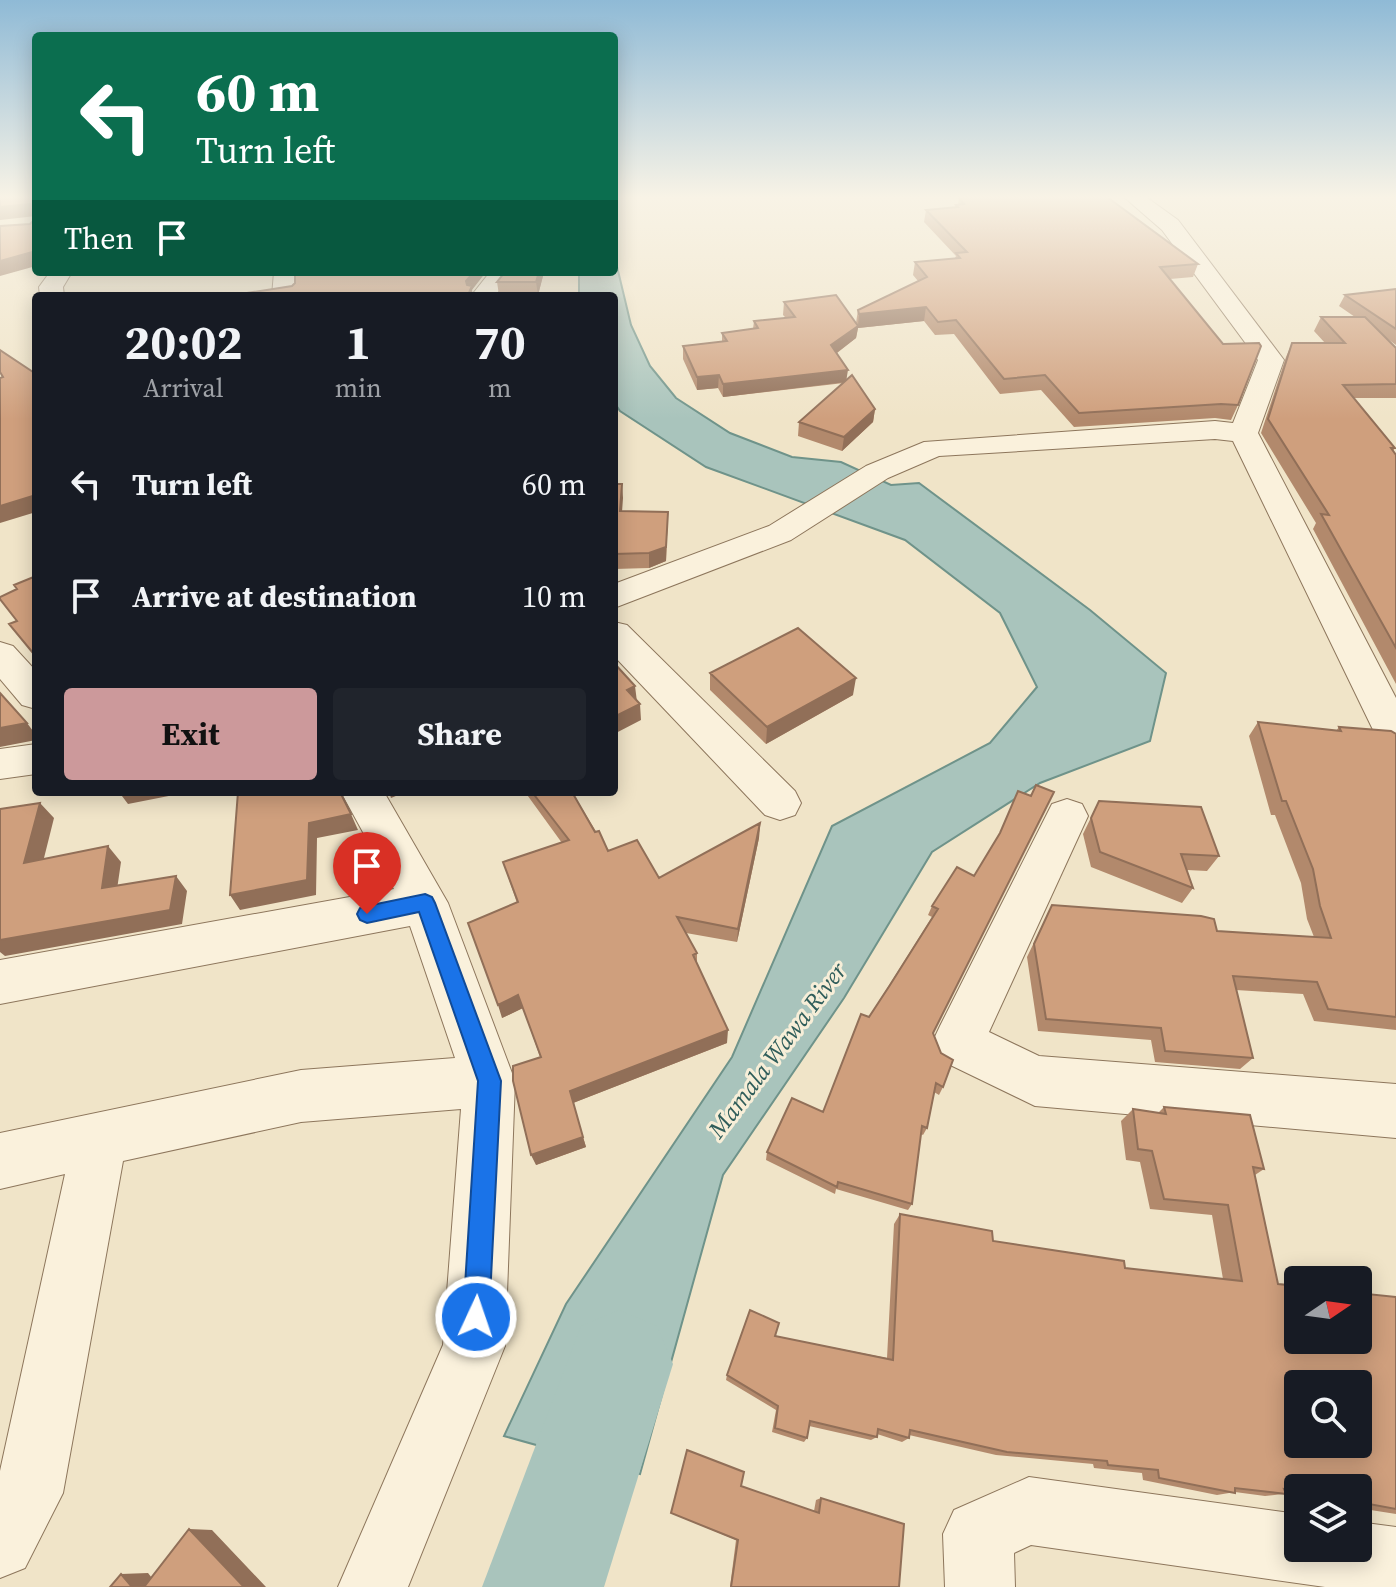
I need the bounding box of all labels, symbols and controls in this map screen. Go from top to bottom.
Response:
text: 60 m [196,53,319,130]
icon: left [64,64,168,168]
text: Turn left [196,126,335,175]
icon: arrive [150,216,194,260]
text: Then [64,218,134,259]
text: 20:02 [124,309,243,375]
text: 1 [345,309,371,375]
text: 70 [474,309,526,375]
text: Arrival [143,370,224,406]
text: min [335,370,382,406]
text: m [488,370,512,406]
icon: left [64,462,108,506]
text: Turn left [132,464,252,505]
text: 60 m [522,464,586,505]
icon: arrive [64,574,108,618]
text: Arrive at destination [132,576,417,617]
text: 10 m [522,576,586,617]
button: Exit [64,688,317,780]
button: Share [333,688,586,780]
pin [333,832,401,914]
icon: arrive [345,844,389,888]
water label: Mamala Wawa River [699,954,855,1145]
north arrow [1284,1266,1372,1354]
map controls [1284,1266,1372,1562]
position arrow [434,1275,518,1359]
button: search [1284,1370,1372,1458]
button: layers [1284,1474,1372,1562]

